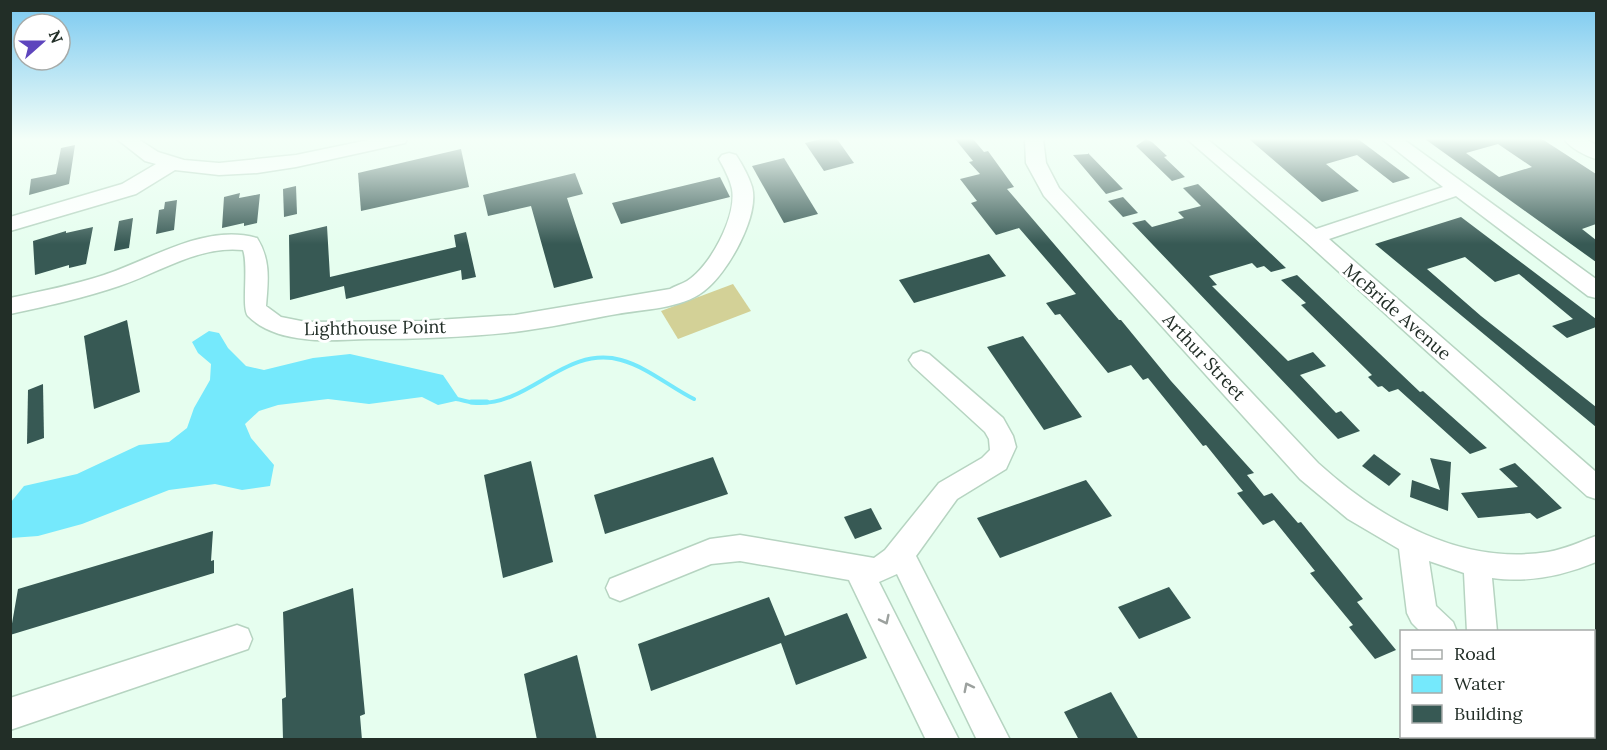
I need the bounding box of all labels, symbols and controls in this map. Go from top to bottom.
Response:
north arrow [12,12,72,72]
text: N [44,27,68,46]
street label: McBride Avenue [1339,258,1456,365]
street label: Arthur Street [1157,307,1251,405]
street label: Lighthouse Point [304,315,446,340]
one-way arrow [878,614,890,625]
legend [1400,630,1595,738]
text: Road [1454,642,1496,665]
text: Water [1454,672,1505,695]
one-way arrow [964,683,975,694]
text: Building [1454,702,1524,725]

